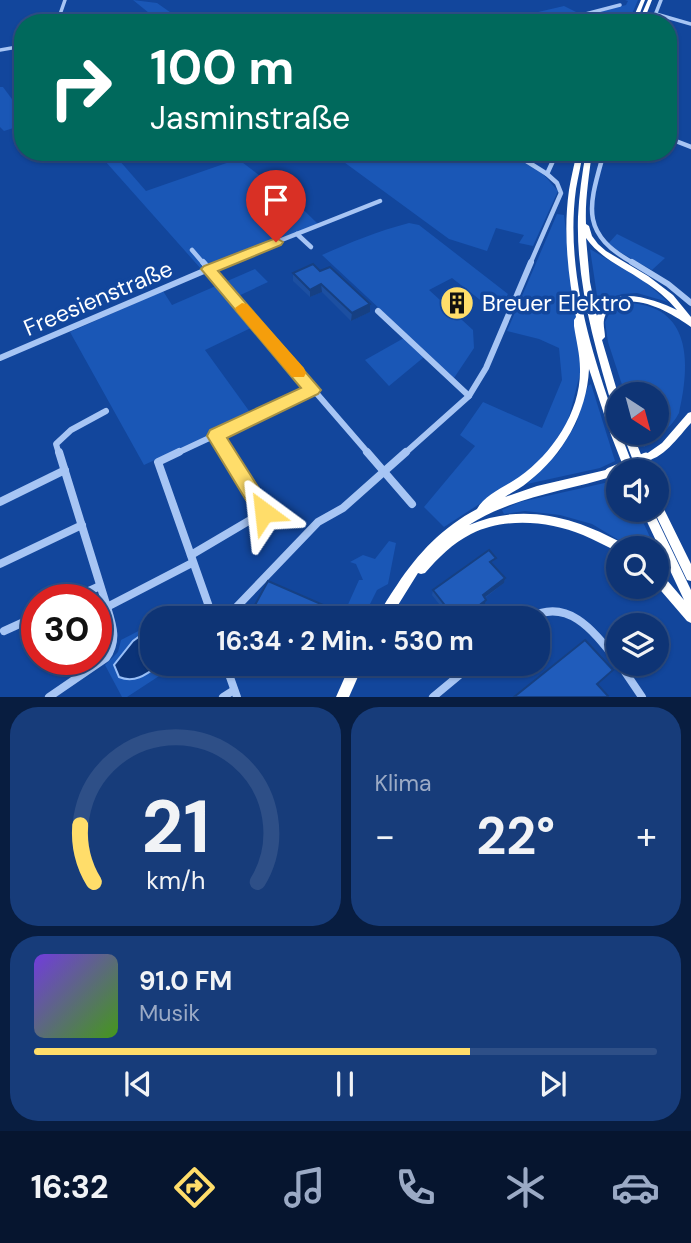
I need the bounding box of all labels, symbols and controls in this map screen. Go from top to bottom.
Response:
text: 100 m [150,35,294,99]
icon: right [35,42,126,133]
text: Jasminstraße [150,97,350,139]
pin [246,170,306,242]
icon: arrive [257,181,295,219]
street label: Freesienstraße [19,253,177,343]
building icon: Breuer Elektro [438,284,476,322]
place label: Breuer Elektro [482,288,631,318]
north arrow [606,382,668,444]
map controls [606,382,669,676]
button: sound [606,459,669,522]
position arrow [227,475,301,549]
button: search [606,536,669,599]
speed limit sign: 30 [21,584,112,675]
button: layers [606,613,669,676]
text: 16:34 · 2 Min. · 530 m [216,624,474,658]
text: Klima [375,768,432,798]
text: 21 [141,781,210,876]
text: 22° [476,802,555,870]
text: − [375,811,395,861]
text: + [636,811,657,861]
text: km/h [146,864,205,897]
text: 91.0 FM [139,964,232,998]
text: Musik [139,998,200,1028]
icon: previous [119,1065,157,1103]
icon: pause [326,1065,364,1103]
icon: next [534,1065,572,1103]
icon: directions [170,1163,219,1212]
icon: music [280,1163,329,1212]
icon: phone [391,1163,440,1212]
icon: climate [501,1163,550,1212]
icon: car [611,1163,660,1212]
text: 16:32 [31,1166,109,1208]

